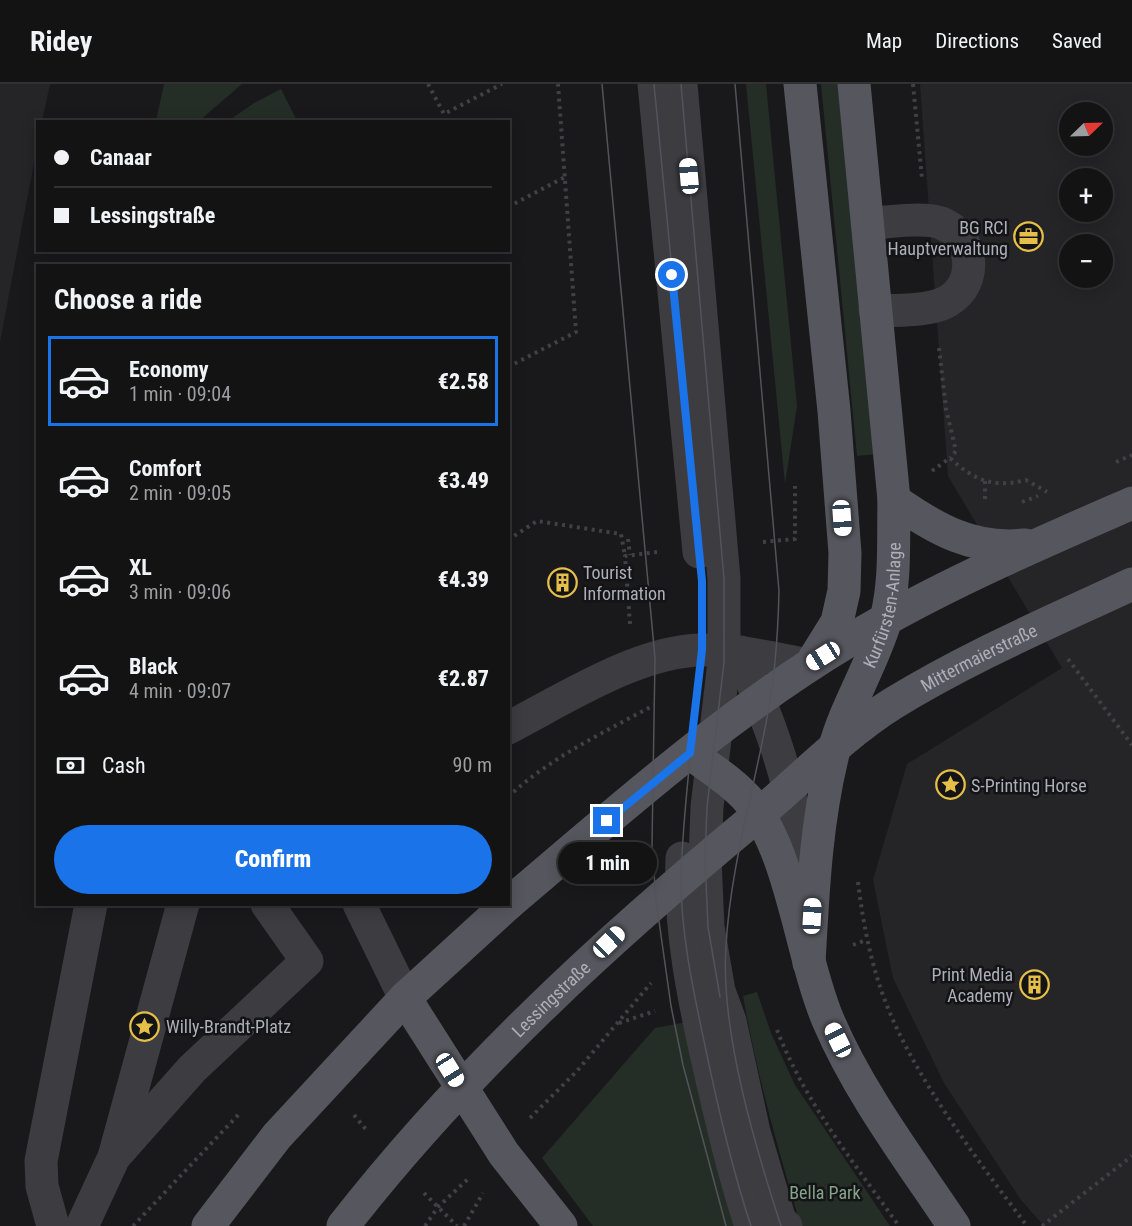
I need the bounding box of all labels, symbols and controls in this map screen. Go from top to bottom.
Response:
text: Ridey [30,25,92,58]
text: Map [866,29,902,53]
text: Directions [935,29,1019,53]
text: Saved [1052,29,1102,53]
north arrow [1059,102,1113,156]
map controls [1059,102,1113,288]
text: Canaar [90,145,152,170]
car [678,157,700,195]
button: + [1059,168,1113,222]
text: Lessingstraße [90,203,215,228]
place label: BG RCI Hauptverwaltung [888,217,1008,259]
office icon: BG RCI Hauptverwaltung [1013,221,1045,253]
button: − [1059,234,1113,288]
route start [658,261,685,288]
text: Choose a ride [54,284,202,316]
icon: car [57,354,111,408]
text: Economy [129,357,209,382]
text: €2.58 [438,369,489,394]
text: 1 min · 09:04 [129,382,231,406]
icon: car [57,453,111,507]
text: Comfort [129,456,202,481]
text: €3.49 [438,468,489,493]
text: 2 min · 09:05 [129,481,231,505]
car [832,499,852,537]
street label: Kurfürsten-Anlage [858,542,904,671]
icon: car [57,552,111,606]
text: XL [129,555,152,580]
place label: Tourist Information [583,562,666,604]
building icon: Tourist Information [546,566,578,598]
text: €4.39 [438,567,489,592]
text: 3 min · 09:06 [129,580,231,604]
street label: Mittermaierstraße [917,619,1040,695]
car [803,639,843,673]
icon: car [57,651,111,705]
text: Black [129,654,178,679]
text: €2.87 [438,666,489,691]
text: 4 min · 09:07 [129,679,231,703]
icon: cash [54,749,87,782]
text: Cash [102,753,146,778]
text: 90 m [453,753,492,777]
place icon: S-Printing Horse [934,769,966,801]
place label: S-Printing Horse [971,775,1087,796]
route end [593,807,620,834]
button: Confirm [54,825,492,894]
callout: 1 min [558,842,656,884]
text: 1 min [585,851,630,875]
car [802,898,822,934]
car [590,923,628,961]
street label: Lessingstraße [507,956,594,1041]
place label: Print Media Academy [932,964,1014,1006]
building icon: Print Media Academy [1018,968,1050,1000]
place icon: Willy-Brandt-Platz [129,1010,161,1042]
place label: Willy-Brandt-Platz [166,1016,291,1037]
car [822,1020,854,1060]
car [433,1050,467,1090]
park label: Bella Park [789,1182,861,1203]

